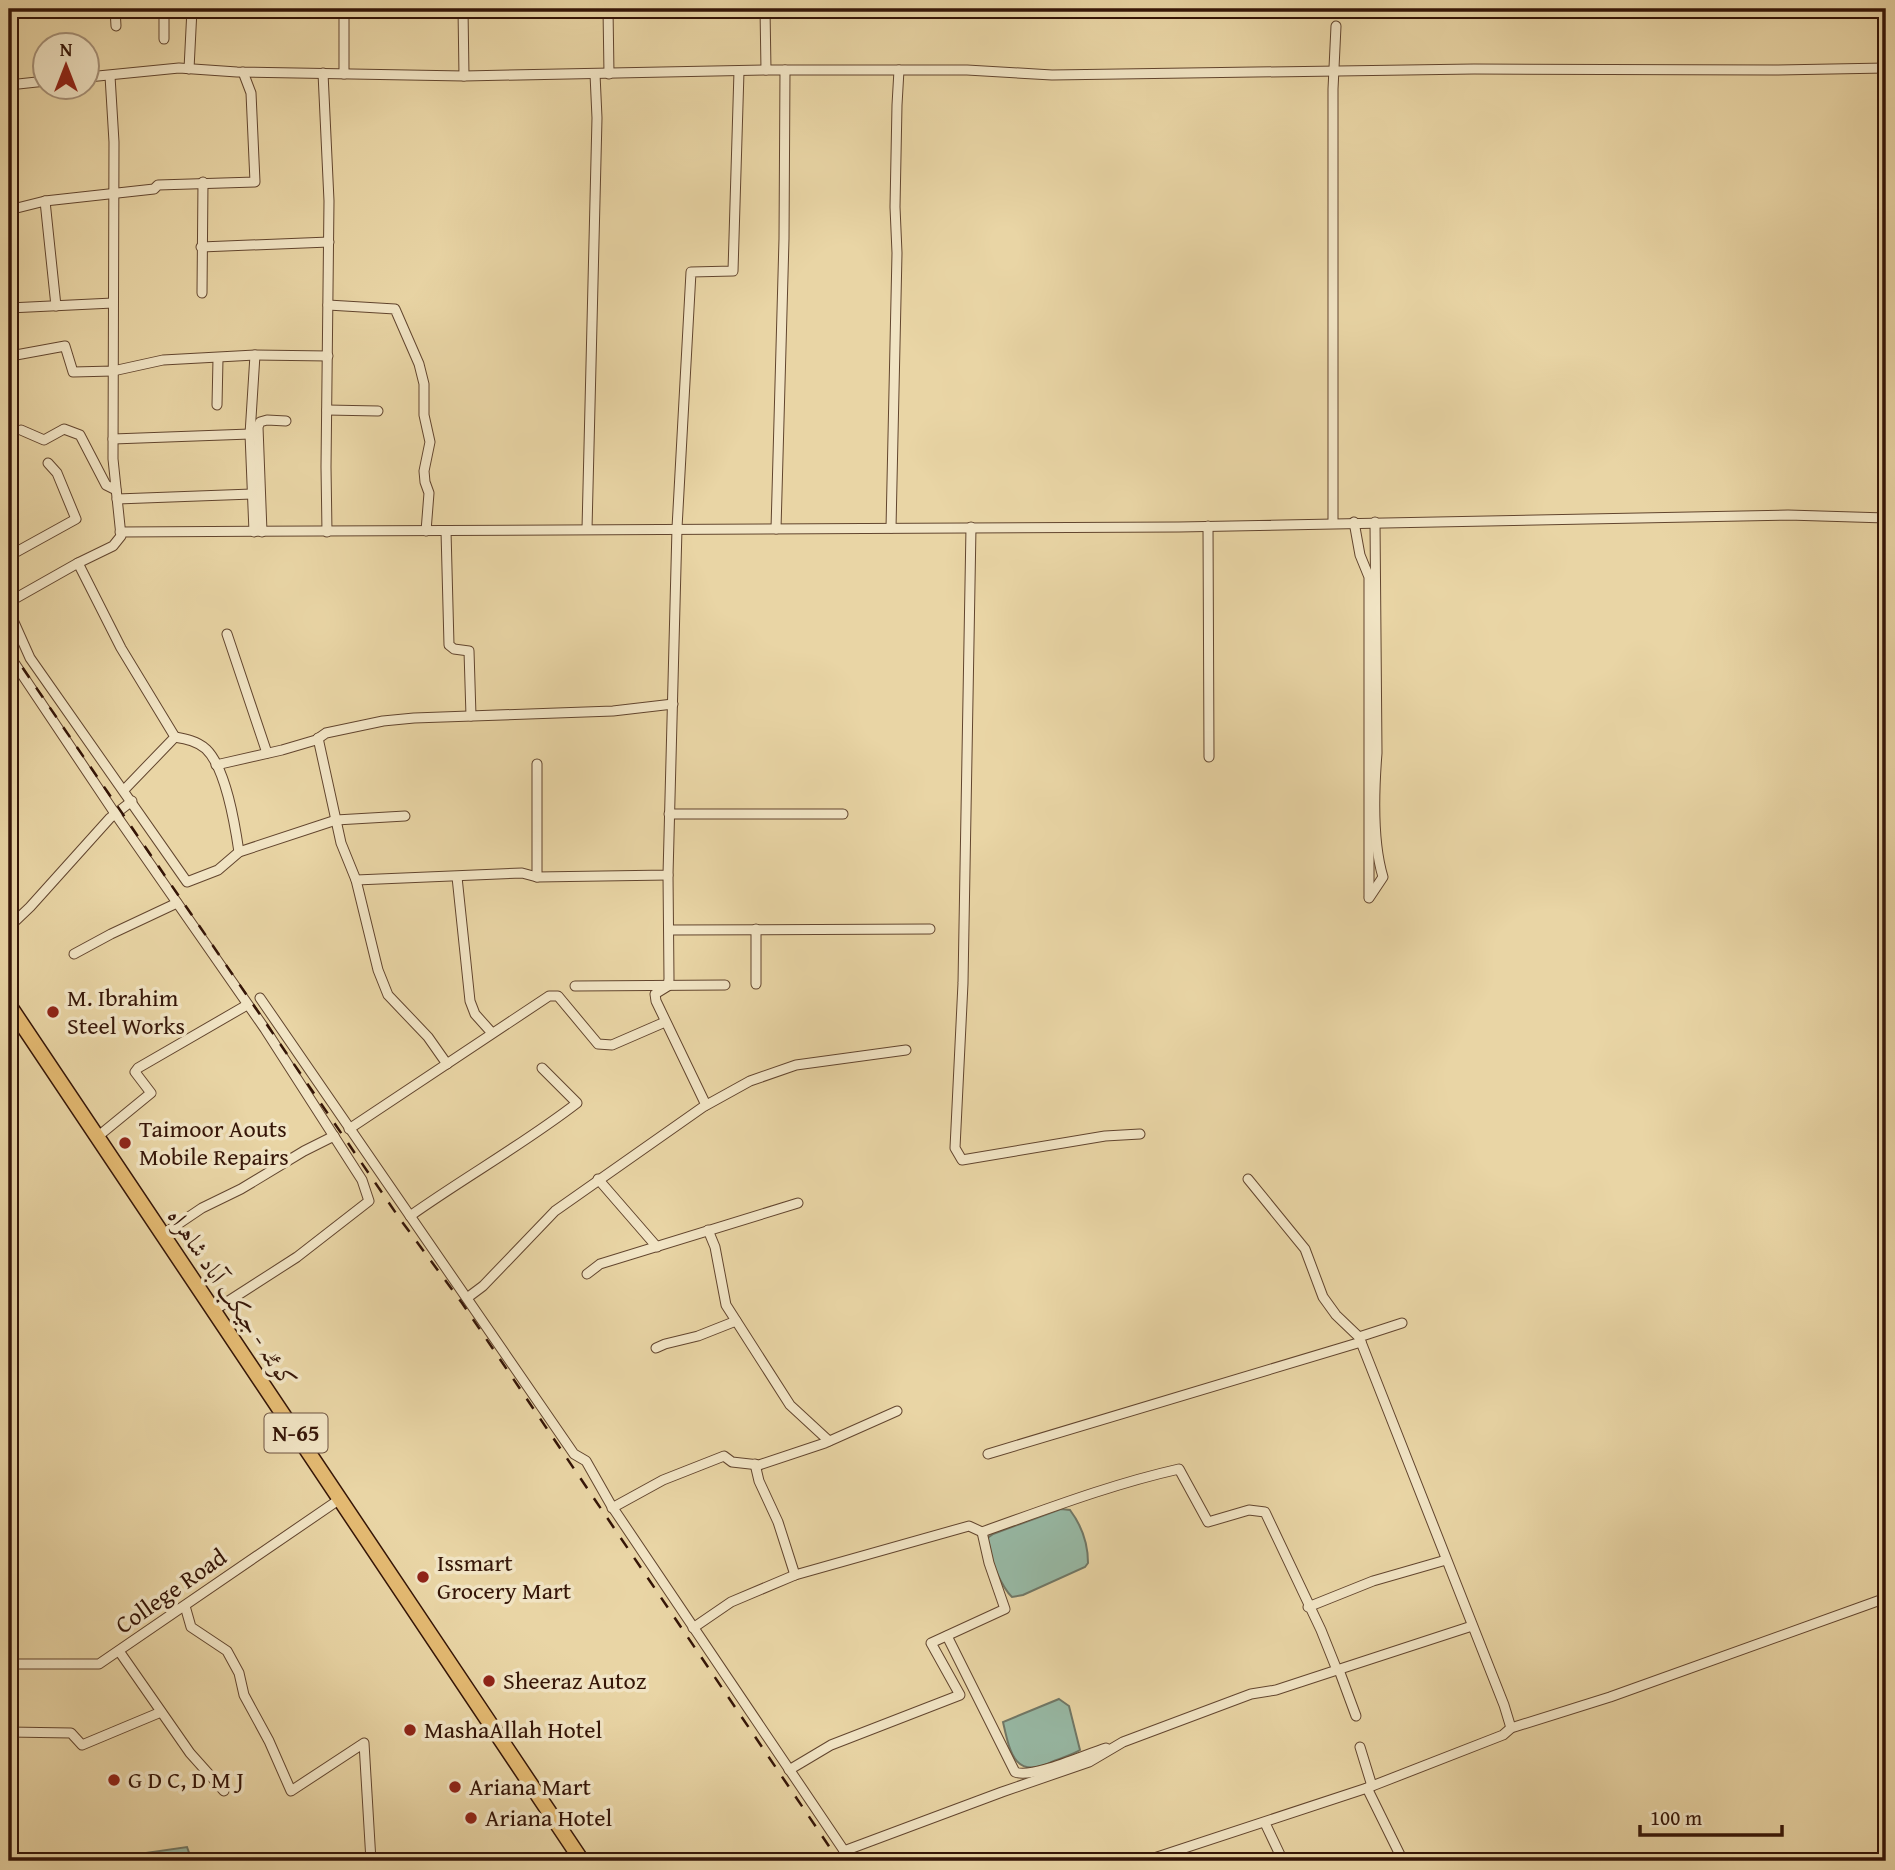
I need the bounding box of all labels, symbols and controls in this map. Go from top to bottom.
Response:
north arrow [32,32,102,102]
text: N [60,35,73,63]
place label: M. Ibrahim Steel Works [67,980,185,1043]
marker: M. Ibrahim Steel Works [45,1004,61,1020]
place label: Taimoor Aouts Mobile Repairs [139,1111,289,1174]
marker: Taimoor Aouts Mobile Repairs [117,1135,133,1151]
street label: کوئٹہ - جیکب آباد شاہراہ [159,1201,306,1394]
road number: N-65 [264,1414,328,1452]
street label: College Road [108,1539,234,1642]
place label: Issmart Grocery Mart [437,1545,572,1608]
marker: Issmart Grocery Mart [415,1569,431,1585]
place label: Sheeraz Autoz [503,1663,646,1698]
marker: Sheeraz Autoz [481,1673,497,1689]
place label: MashaAllah Hotel [424,1712,602,1747]
marker: MashaAllah Hotel [402,1722,418,1738]
place label: G D C, D M J [128,1762,244,1797]
place label: Ariana Mart [469,1769,592,1804]
marker: G D C, D M J [106,1772,122,1788]
marker: Ariana Mart [447,1779,463,1795]
scale bar [1640,1793,1781,1837]
place label: Ariana Hotel [485,1800,613,1835]
text: 100 m [1650,1802,1702,1833]
marker: Ariana Hotel [463,1810,479,1826]

